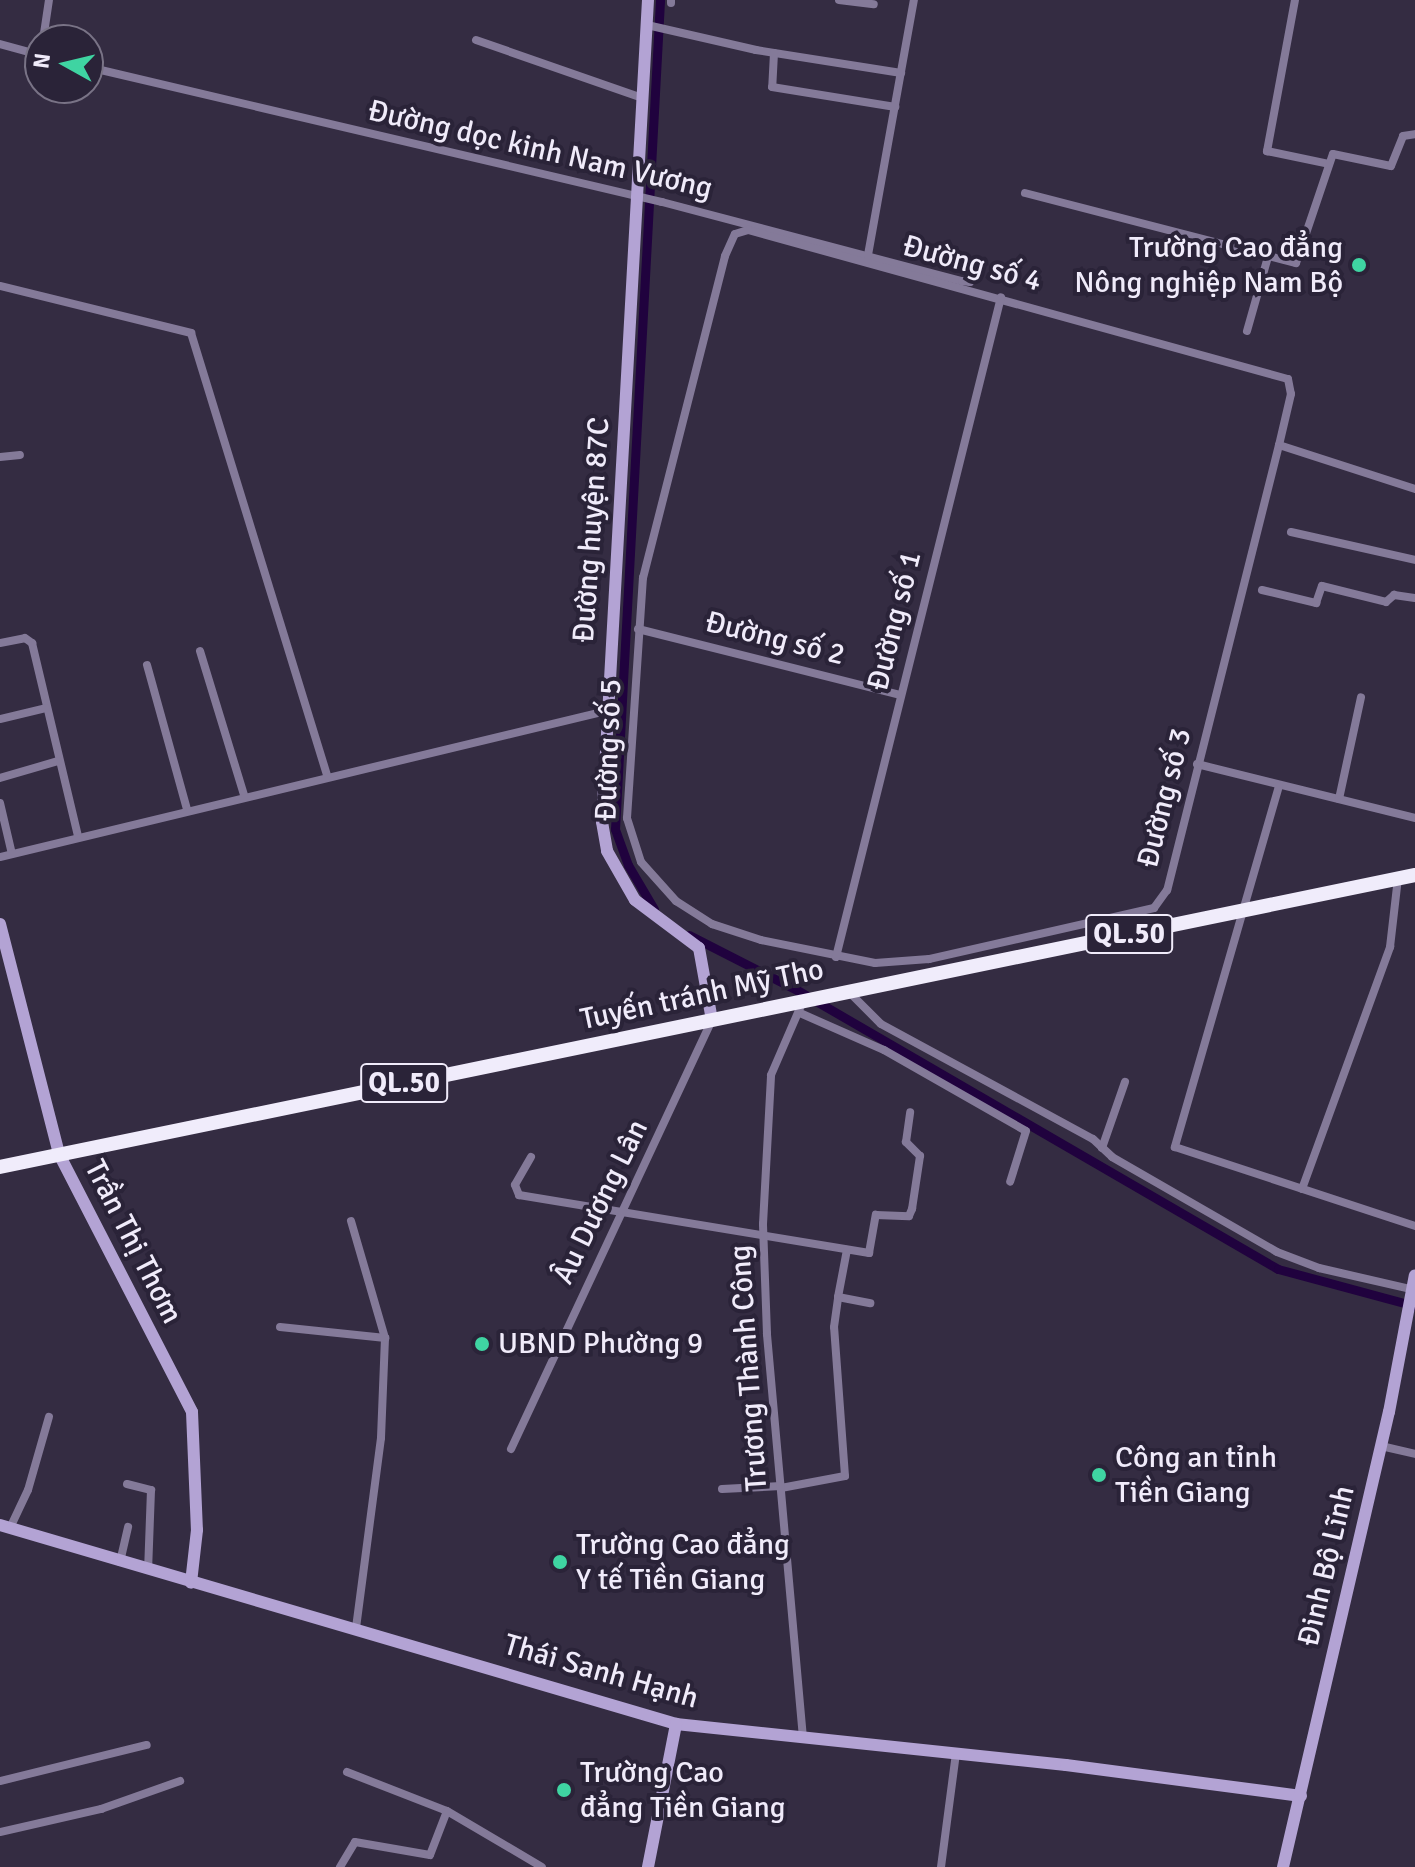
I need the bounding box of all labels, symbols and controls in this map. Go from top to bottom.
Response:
north arrow [24,24,104,104]
text: N [27,51,56,70]
street label: Đường dọc kinh Nam Vương [364,93,716,207]
street label: Đường số 4 [899,228,1045,300]
place label: Trường Cao đẳng Nông nghiệp Nam Bộ [1074,230,1343,300]
marker: Trường Cao đẳng Nông nghiệp Nam Bộ [1350,256,1368,274]
street label: Đường huyện 87C [566,416,618,644]
street label: Đường số 1 [860,548,930,694]
street label: Đường số 2 [702,604,848,674]
street label: Đường số 5 [589,678,629,822]
street label: Đường số 3 [1130,725,1200,871]
road number: QL.50 [1085,910,1173,958]
street label: Tuyến tránh Mỹ Tho [577,952,827,1038]
road number: QL.50 [360,1059,448,1107]
street label: Âu Dương Lân [546,1114,656,1290]
street label: Trần Thị Thơm [76,1154,190,1330]
street label: Trương Thành Công [722,1244,776,1492]
place label: UBND Phường 9 [498,1326,703,1362]
marker: UBND Phường 9 [473,1335,491,1353]
place label: Công an tỉnh Tiền Giang [1115,1440,1277,1510]
marker: Công an tỉnh Tiền Giang [1090,1466,1108,1484]
street label: Đinh Bộ Lĩnh [1291,1482,1363,1650]
place label: Trường Cao đẳng Y tế Tiền Giang [576,1527,790,1598]
marker: Trường Cao đẳng Y tế Tiền Giang [551,1553,569,1571]
street label: Thái Sanh Hạnh [500,1627,702,1717]
place label: Trường Cao đẳng Tiền Giang [580,1755,786,1826]
marker: Trường Cao đẳng Tiền Giang [555,1781,573,1799]

